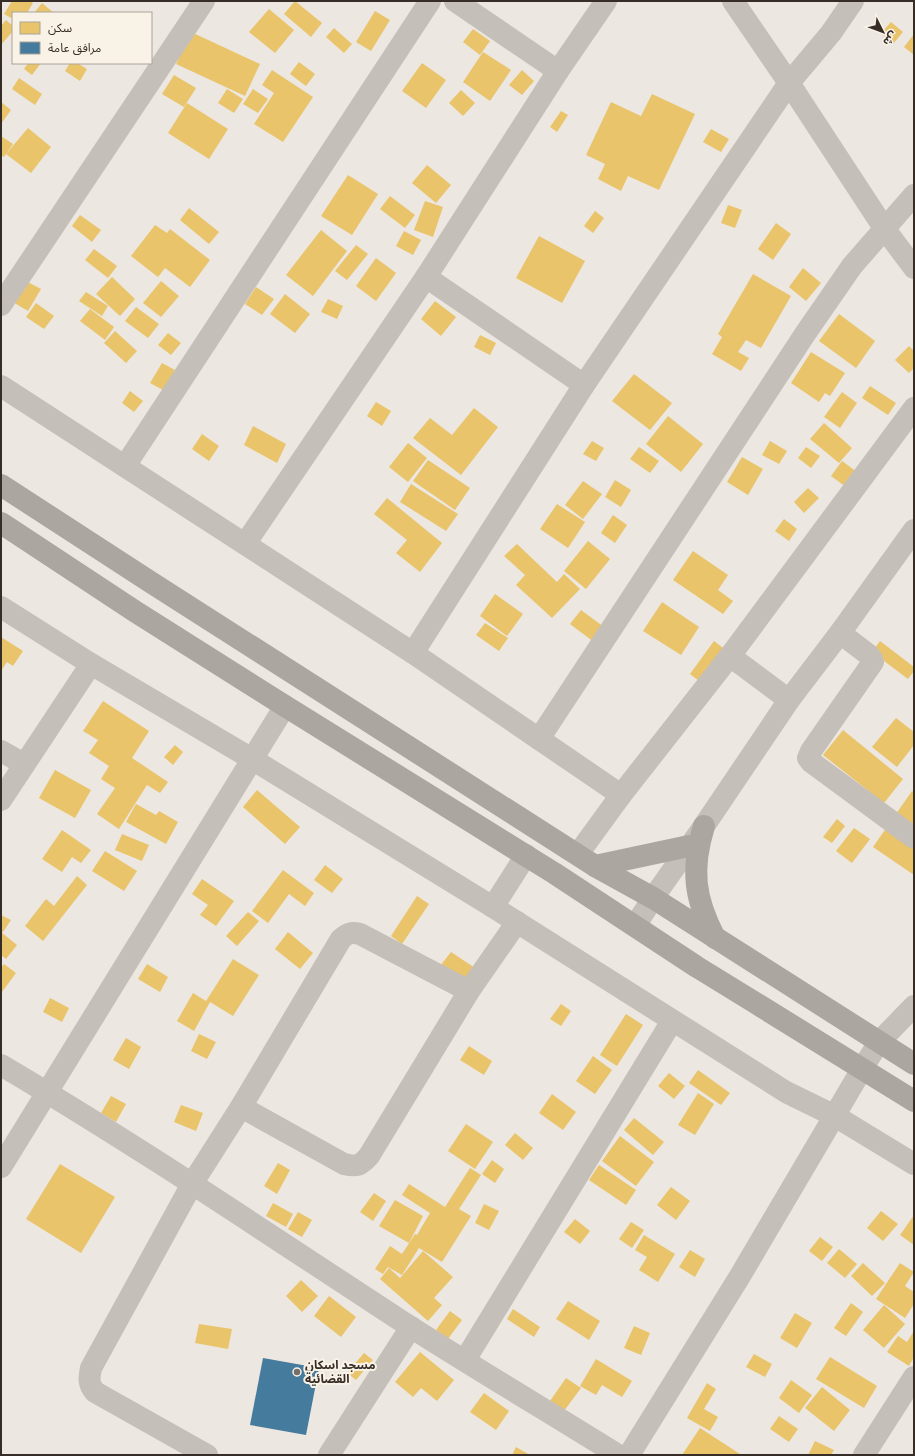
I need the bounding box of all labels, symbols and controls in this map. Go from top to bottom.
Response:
legend [12,12,152,64]
north arrow [863,12,903,52]
text: سكن [48,20,72,36]
text: ش [880,28,901,49]
text: مرافق عامة [48,40,101,56]
place label: مسجد اسكان القضائية [305,1357,375,1387]
marker: مسجد اسكان القضائية [292,1367,302,1377]

